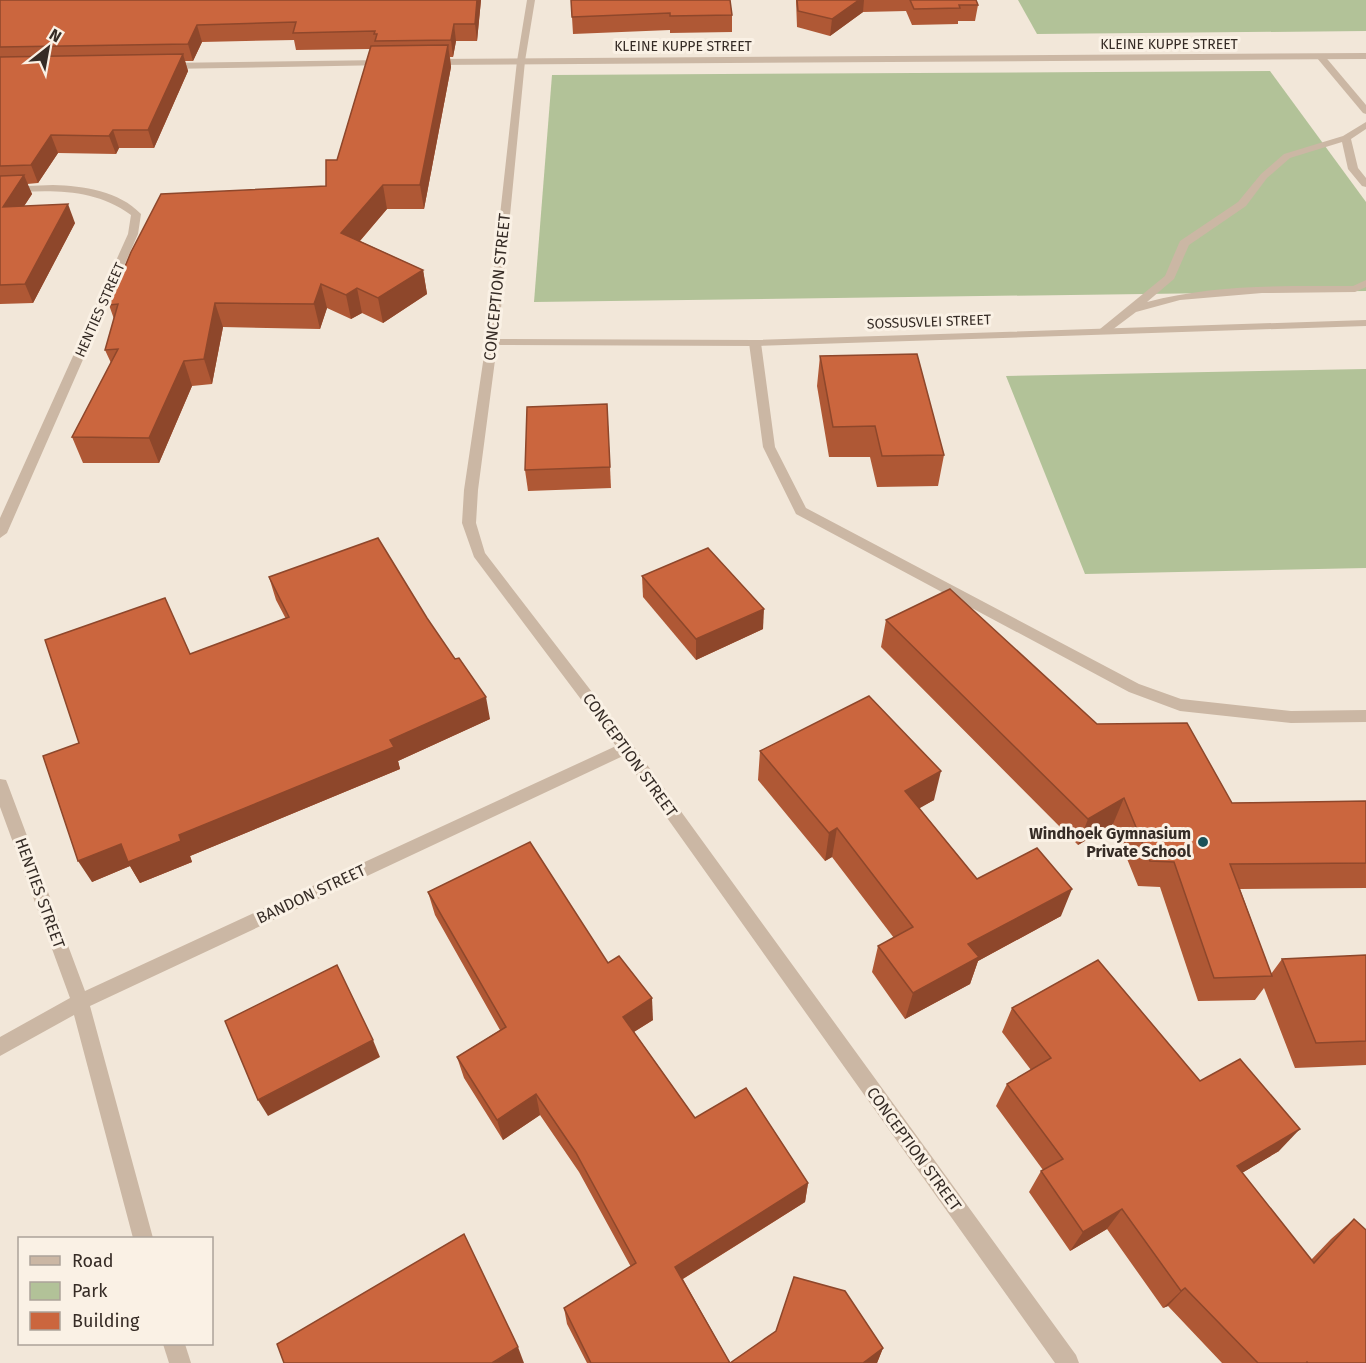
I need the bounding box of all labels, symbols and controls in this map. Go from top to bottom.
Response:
north arrow [18,18,78,78]
text: N [46,25,65,46]
street label: KLEINE KUPPE STREET [1100,36,1239,53]
street label: KLEINE KUPPE STREET [614,38,753,55]
street label: CONCEPTION STREET [480,212,514,362]
street label: HENTIES STREET [72,259,129,360]
street label: SOSSUSVLEI STREET [867,311,992,333]
street label: CONCEPTION STREET [579,690,682,821]
place label: Windhoek Gymnasium Private School [1029,824,1191,861]
street label: HENTIES STREET [11,835,69,952]
marker: Windhoek Gymnasium Private School [1196,835,1210,849]
street label: BANDON STREET [254,860,369,928]
street label: CONCEPTION STREET [863,1084,966,1215]
legend [18,1237,213,1345]
text: Road [72,1250,114,1272]
text: Park [72,1280,108,1302]
text: Building [72,1310,140,1332]

